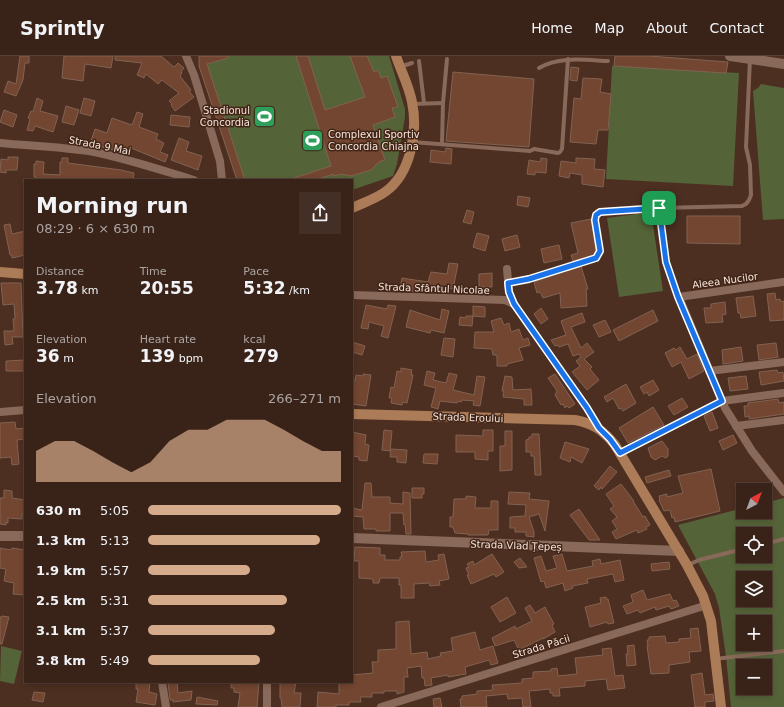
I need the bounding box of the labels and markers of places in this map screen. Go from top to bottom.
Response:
sports icon: Stadionul Concordia [252,103,278,129]
place label: Stadionul Concordia [200,105,250,128]
sports icon: Complexul Sportiv Concordia Chiajna [299,127,325,153]
place label: Complexul Sportiv Concordia Chiajna [328,129,420,152]
pin [642,191,676,225]

